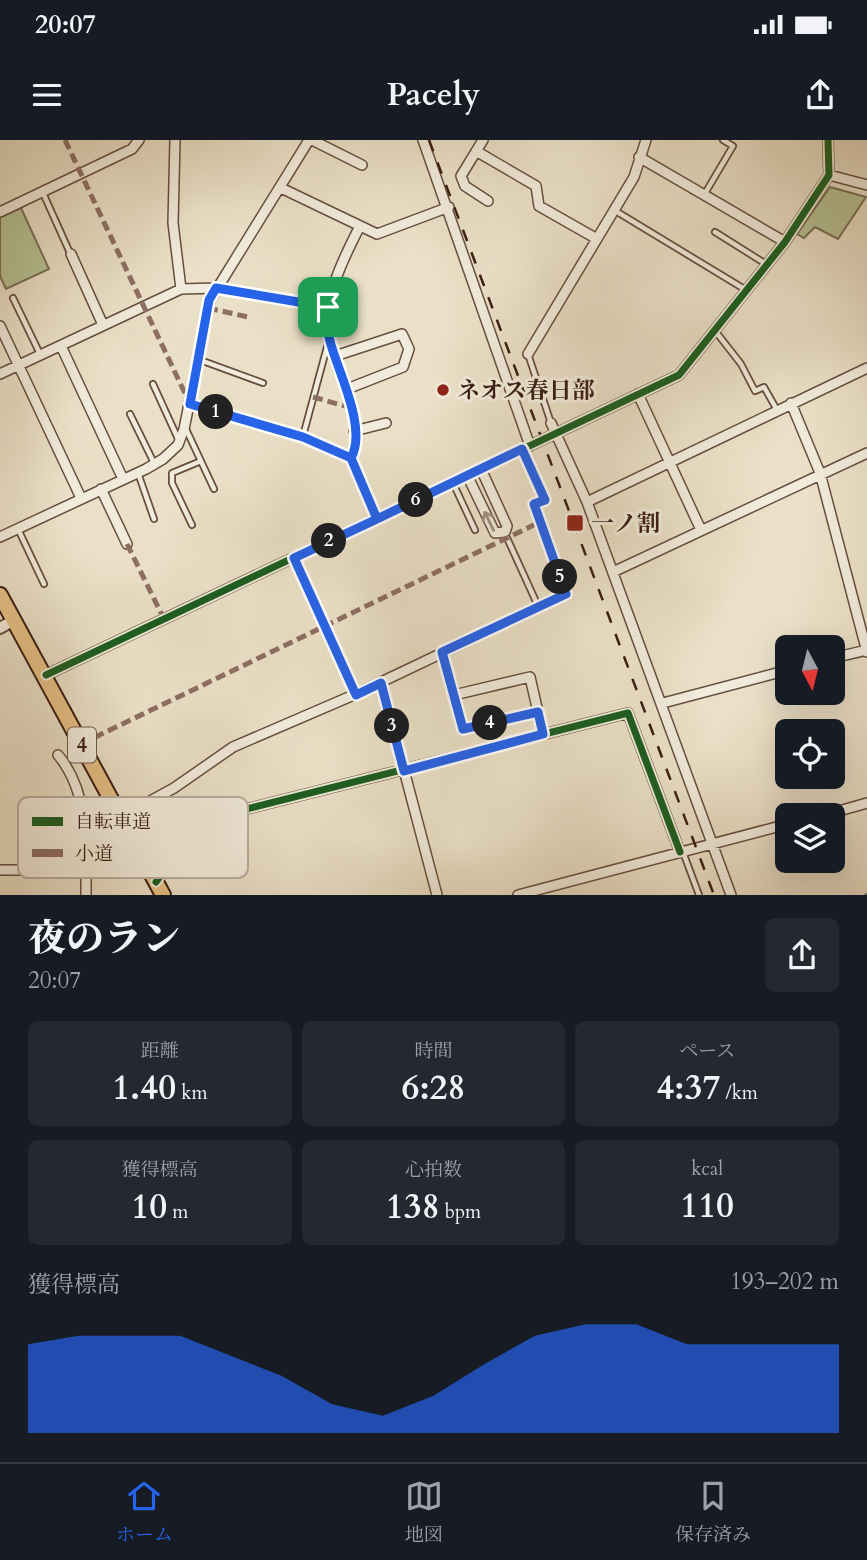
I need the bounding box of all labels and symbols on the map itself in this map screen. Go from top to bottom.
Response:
pin [298,277,358,337]
place label: ネオス春日部 [457,375,595,406]
marker: ネオス春日部 [435,382,451,398]
pin: 1 [198,394,234,430]
pin: 6 [398,482,434,518]
place label: 一ノ割 [591,508,660,539]
one-way arrow [482,511,496,532]
marker: 一ノ割 [565,513,585,533]
pin: 2 [312,524,346,558]
pin: 5 [542,560,578,594]
north arrow [775,635,845,705]
pin: 4 [472,706,508,740]
pin: 3 [374,708,410,744]
road number: 4 [68,728,96,762]
legend [18,797,248,878]
text: 自転車道 [75,809,151,835]
text: 小道 [75,841,113,867]

